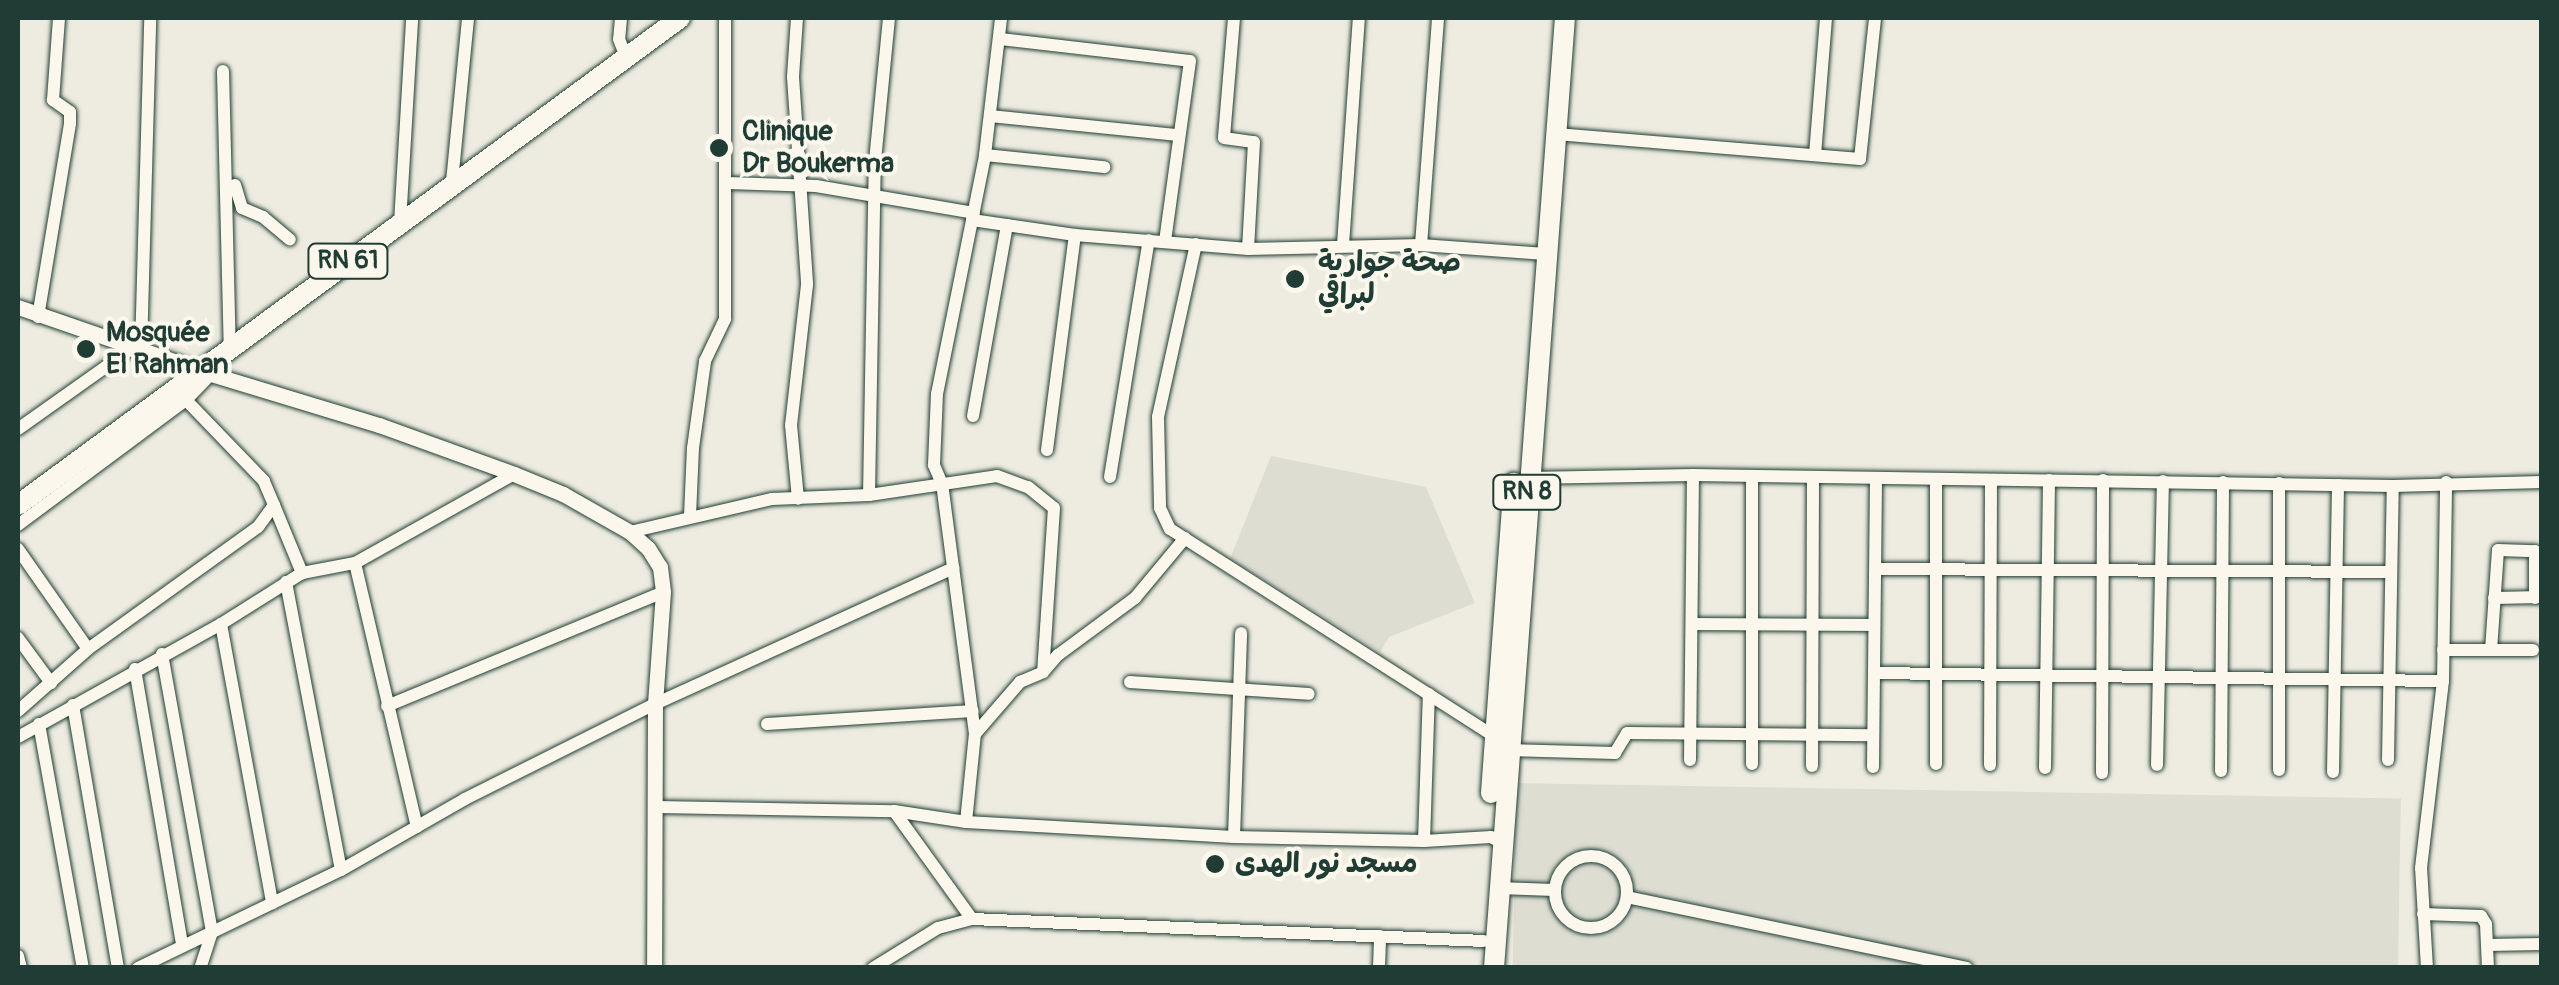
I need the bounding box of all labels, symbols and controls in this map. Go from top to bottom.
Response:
place label: Clinique Dr Boukerma [742,115,894,181]
marker: Clinique Dr Boukerma [706,135,732,161]
road number: RN 61 [306,241,390,281]
place label: صحة جوارية لبراقي [1318,246,1461,312]
marker: صحة جوارية لبراقي [1282,266,1308,292]
place label: Mosquée El Rahman [106,316,229,382]
marker: Mosquée El Rahman [75,338,97,360]
road number: RN 8 [1492,472,1562,512]
place label: مسجد نور الهدى [1235,847,1418,881]
marker: مسجد نور الهدى [1204,853,1226,875]

